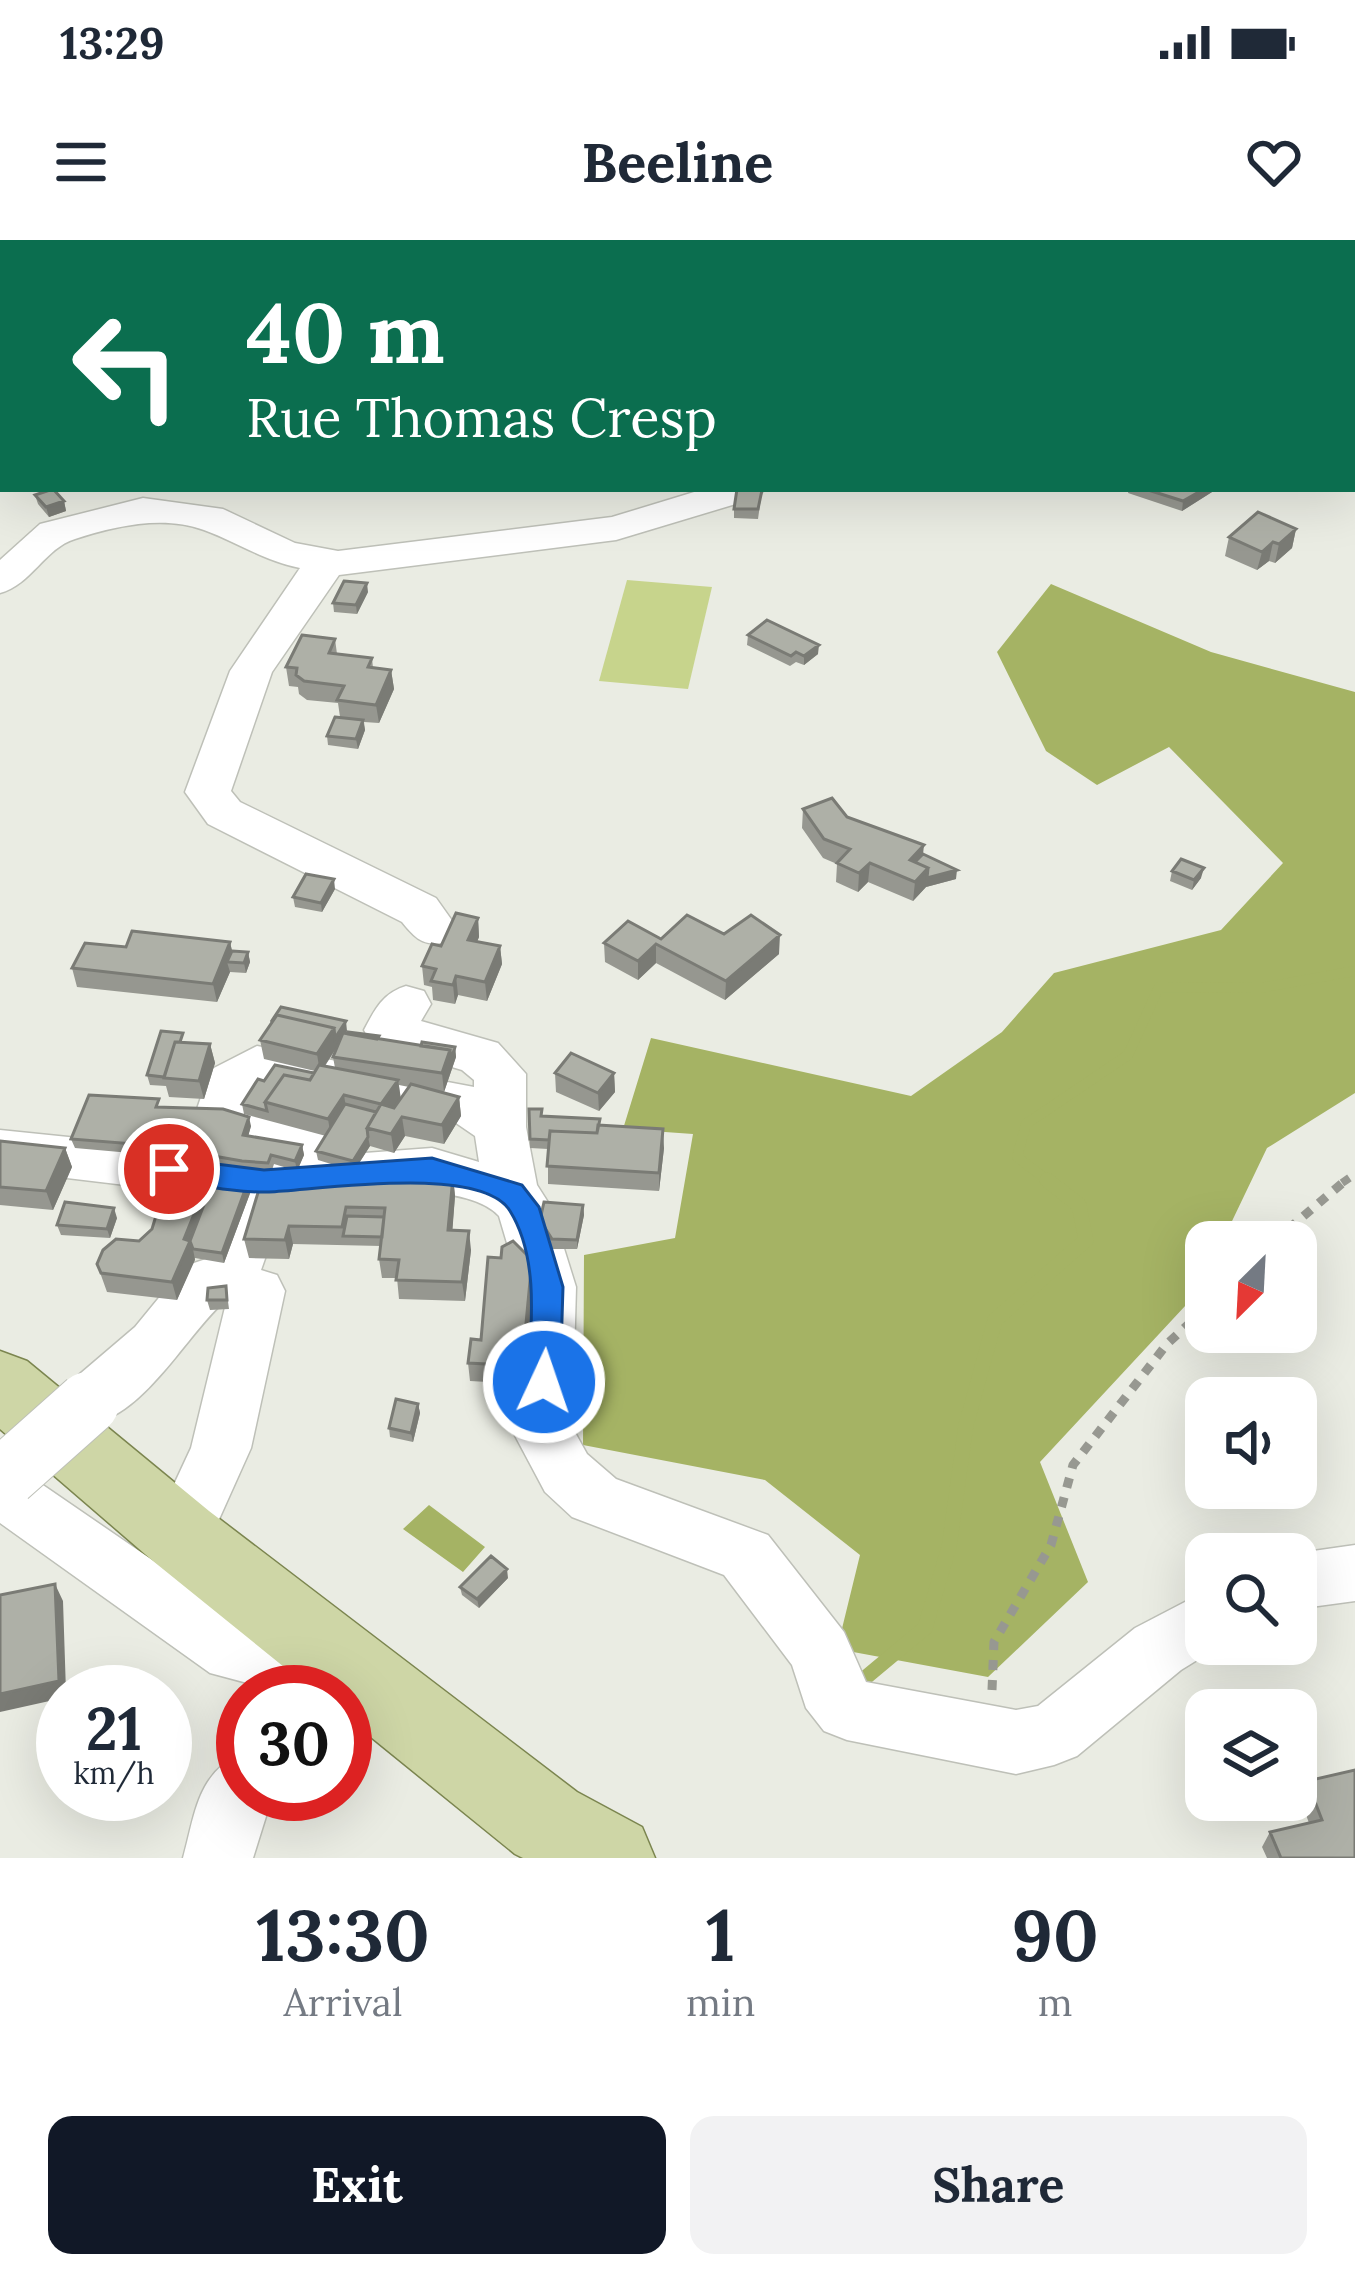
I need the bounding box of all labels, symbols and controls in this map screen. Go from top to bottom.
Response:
text: 13:29 [60,14,165,71]
text: Beeline [582,128,773,197]
icon: menu [48,129,114,195]
icon: heart [1241,129,1307,195]
text: 40 m [246,278,445,386]
icon: left [48,288,204,444]
text: Rue Thomas Cresp [246,383,717,452]
pin [118,1118,220,1220]
icon: arrive [136,1136,202,1202]
north arrow [1185,1221,1317,1353]
map controls [1185,1221,1317,1821]
position arrow [481,1319,607,1445]
button: sound [1185,1377,1317,1509]
button: search [1185,1533,1317,1665]
speed limit sign: 30 [216,1665,372,1821]
button: layers [1185,1689,1317,1821]
text: 21 [86,1690,142,1766]
text: km/h [73,1754,155,1792]
text: 13:30 [256,1889,430,1981]
text: 1 [706,1889,735,1981]
text: 90 [1012,1889,1099,1981]
text: Arrival [283,1977,403,2027]
text: min [686,1977,755,2027]
text: m [1038,1977,1073,2027]
button: Exit [48,2116,666,2254]
button: Share [690,2116,1307,2254]

